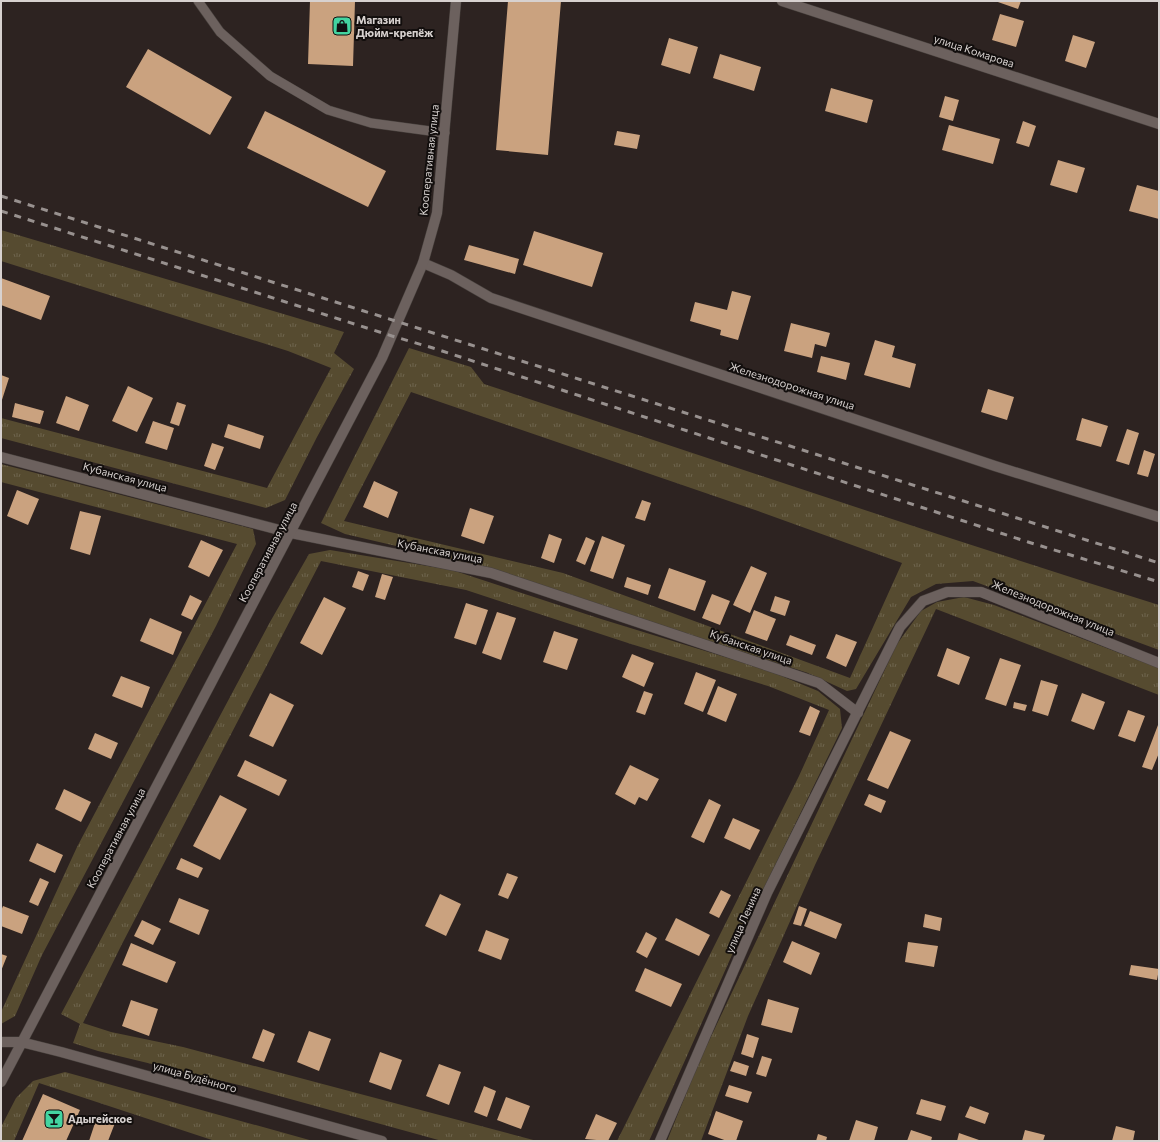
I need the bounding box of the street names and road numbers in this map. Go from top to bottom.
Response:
street label: улица Комарова [932,31,1016,70]
street label: Кооперативная улица [416,104,441,216]
street label: Железнодорожная улица [728,359,857,412]
street label: Кубанская улица [82,459,169,494]
street label: Кооперативная улица [236,499,299,604]
street label: Кубанская улица [396,536,484,565]
street label: Железнодорожная улица [990,577,1117,638]
street label: Кубанская улица [708,626,794,667]
street label: Кооперативная улица [84,785,147,890]
street label: улица Ленина [722,885,763,955]
street label: улица Будённого [152,1058,239,1095]

